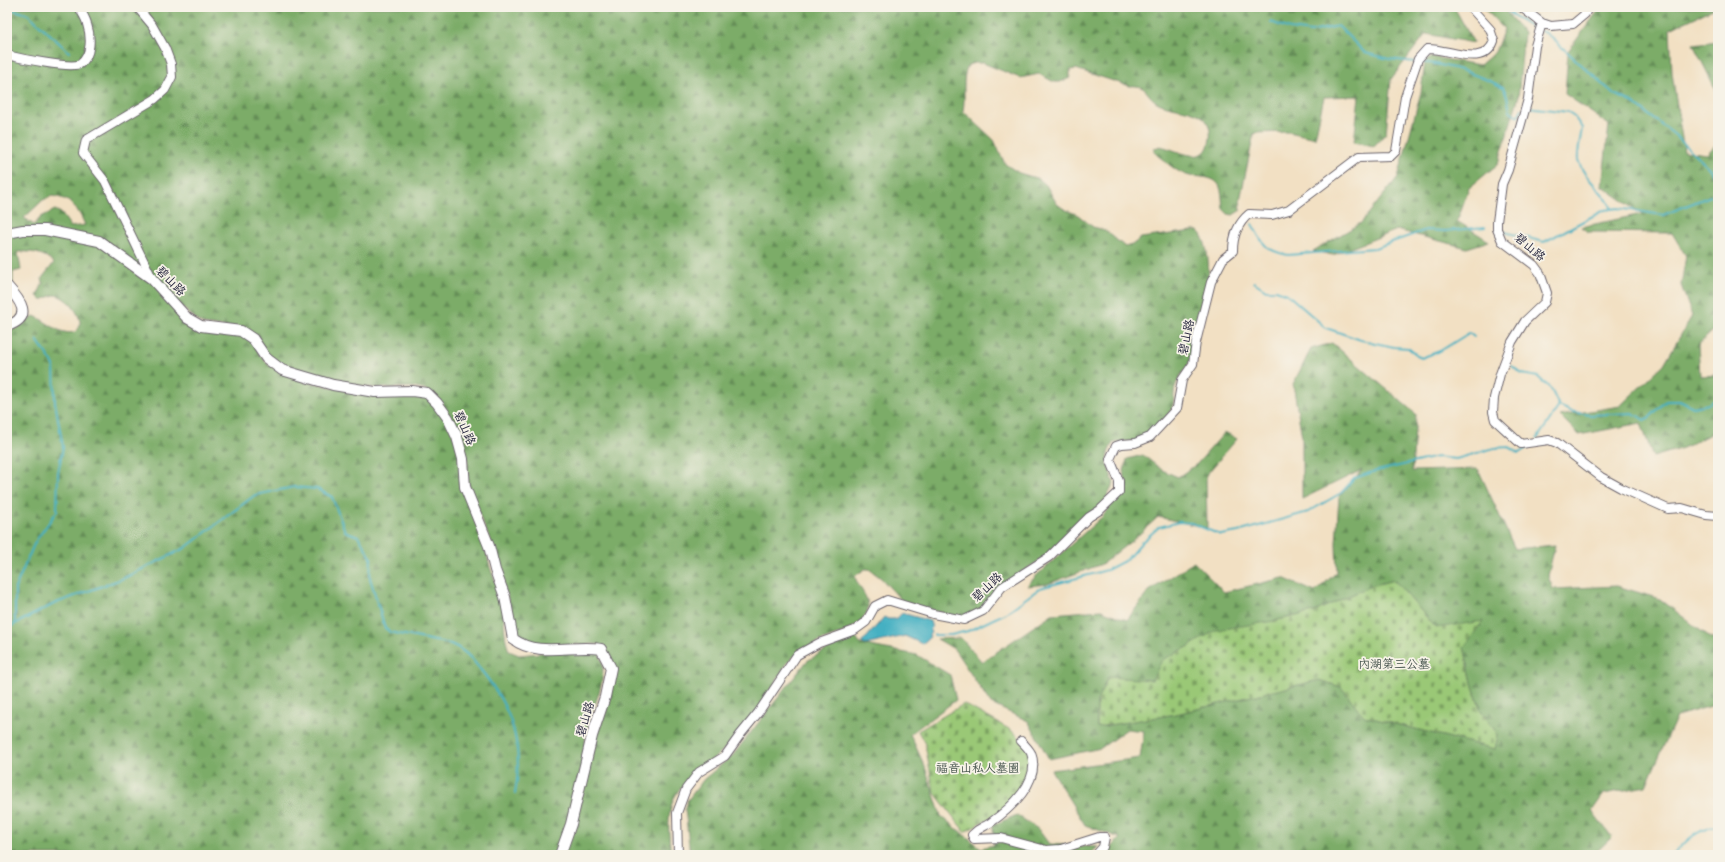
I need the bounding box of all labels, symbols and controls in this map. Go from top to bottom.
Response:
street label: 碧山路 [1511,228,1550,265]
street label: 碧山路 [153,261,191,299]
street label: 碧山路 [1172,317,1198,356]
street label: 碧山路 [451,408,481,448]
street label: 碧山路 [967,567,1006,605]
park label: 內湖第三公墓 [1358,654,1430,672]
street label: 碧山路 [570,699,598,739]
park label: 福音山私人墓園 [936,758,1020,776]

